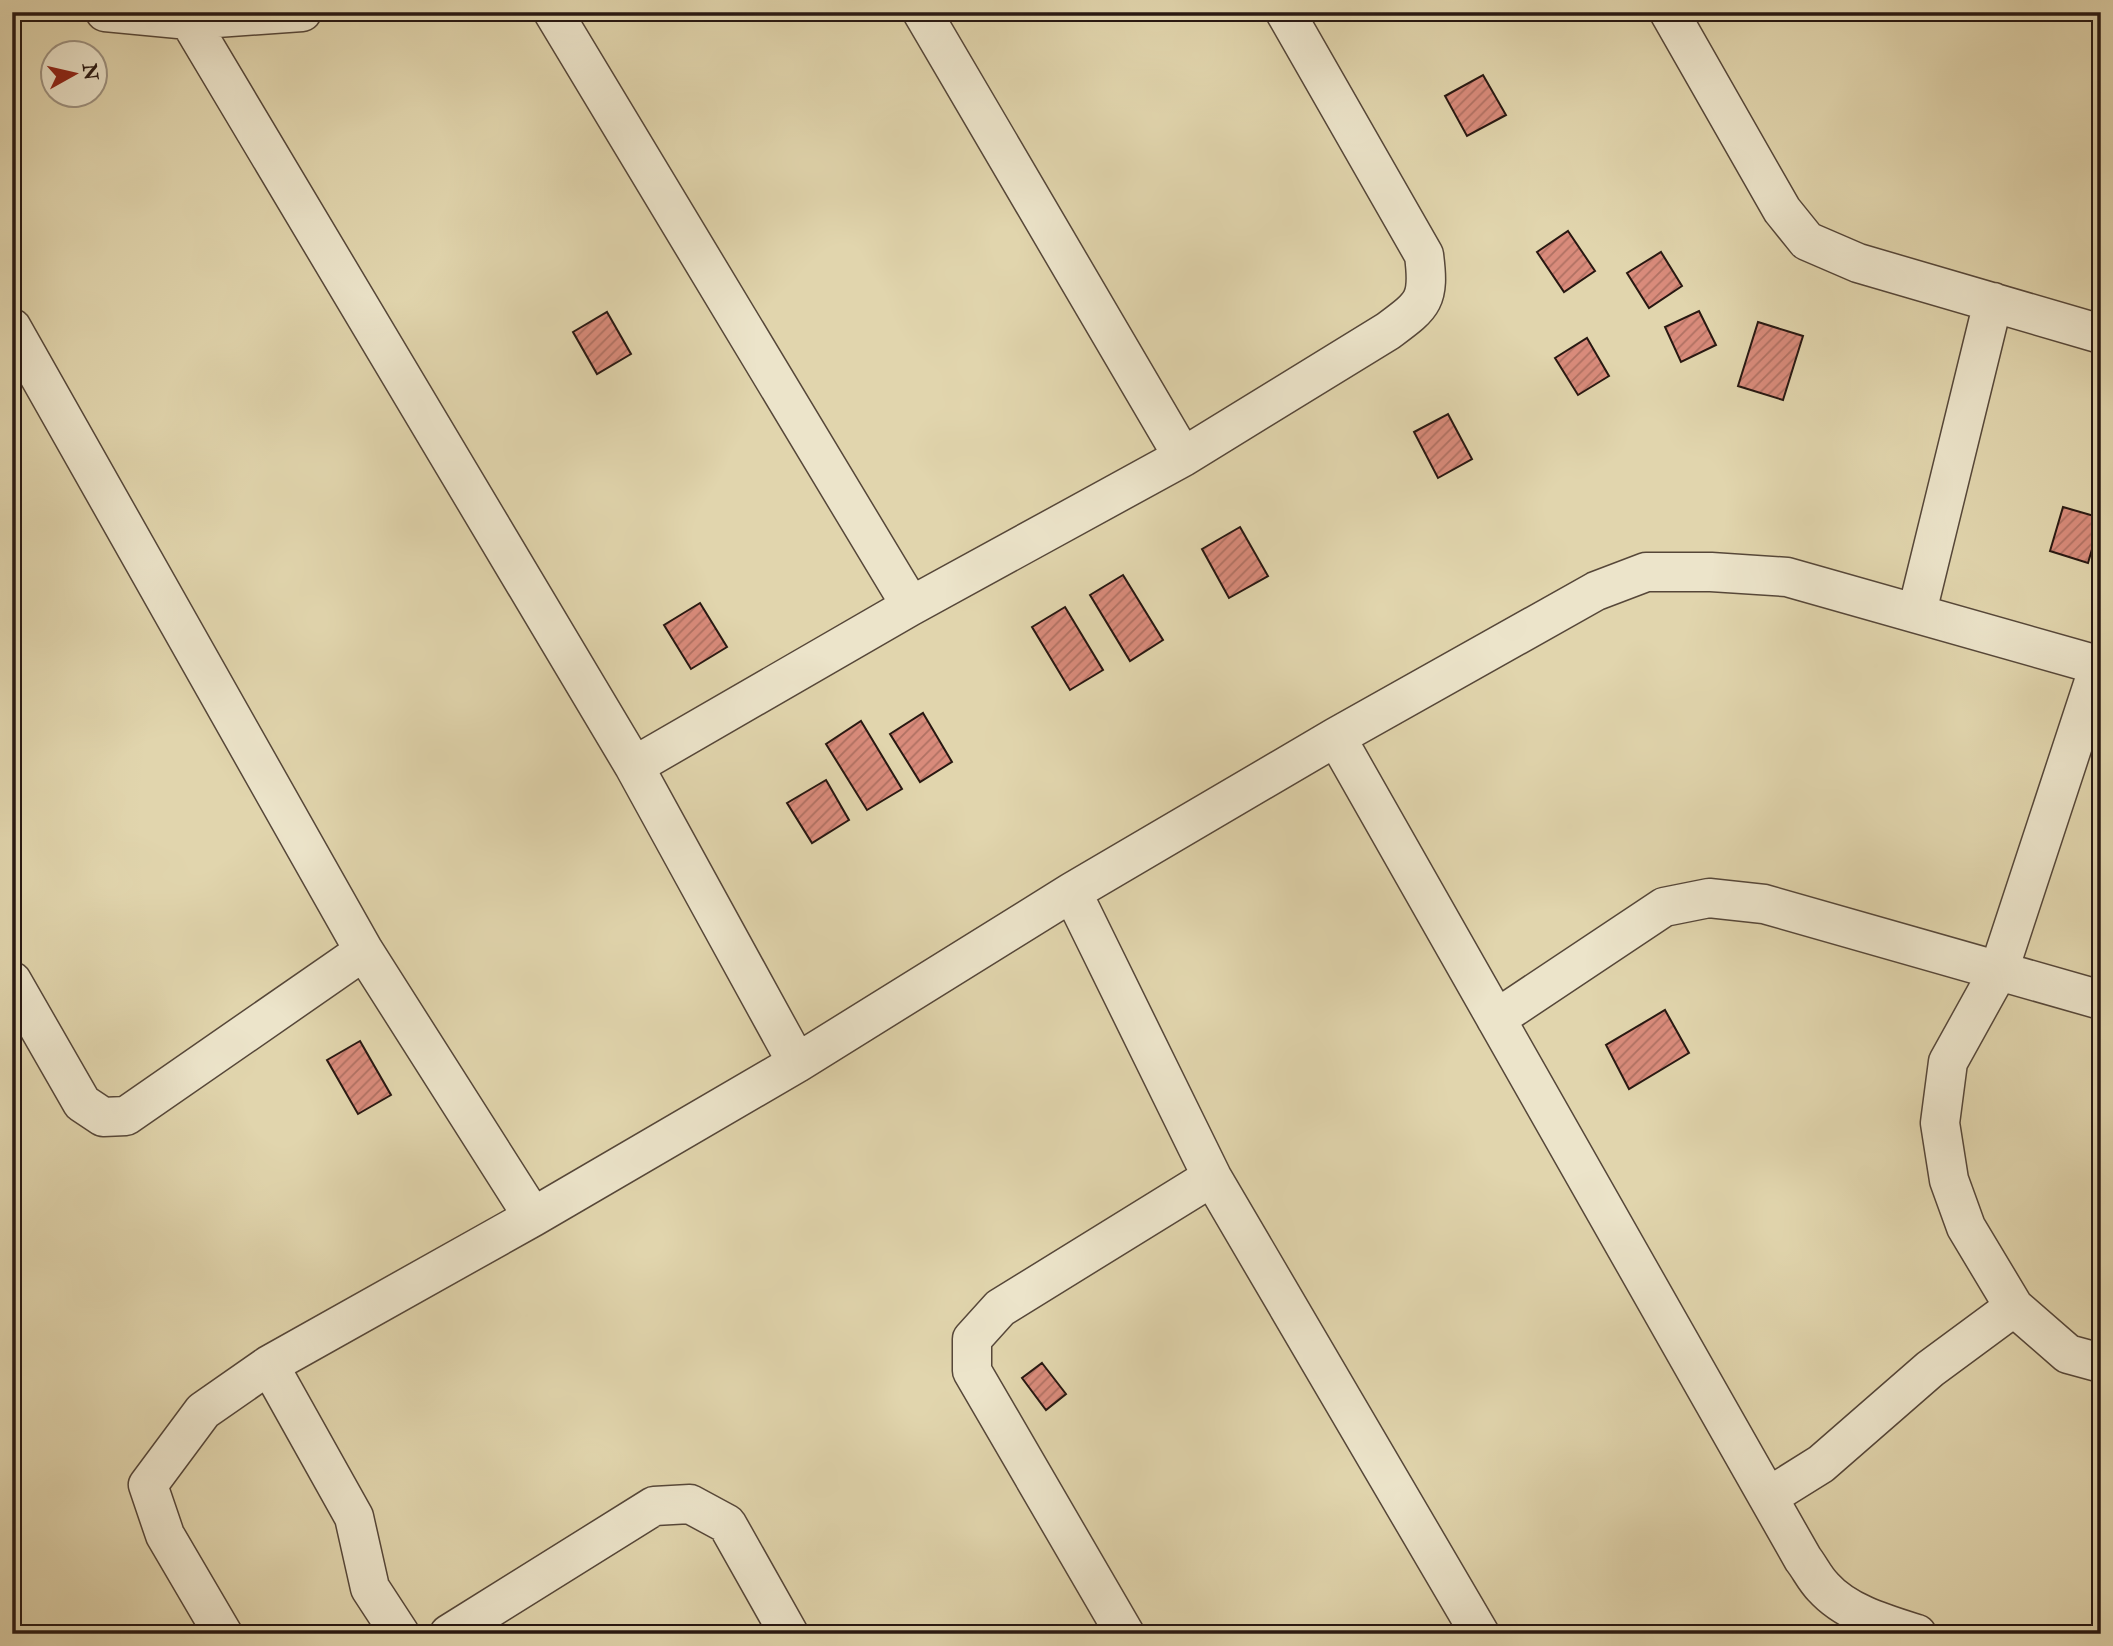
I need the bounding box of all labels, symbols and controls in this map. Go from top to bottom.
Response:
north arrow [38,38,108,108]
text: N [77,61,103,83]

